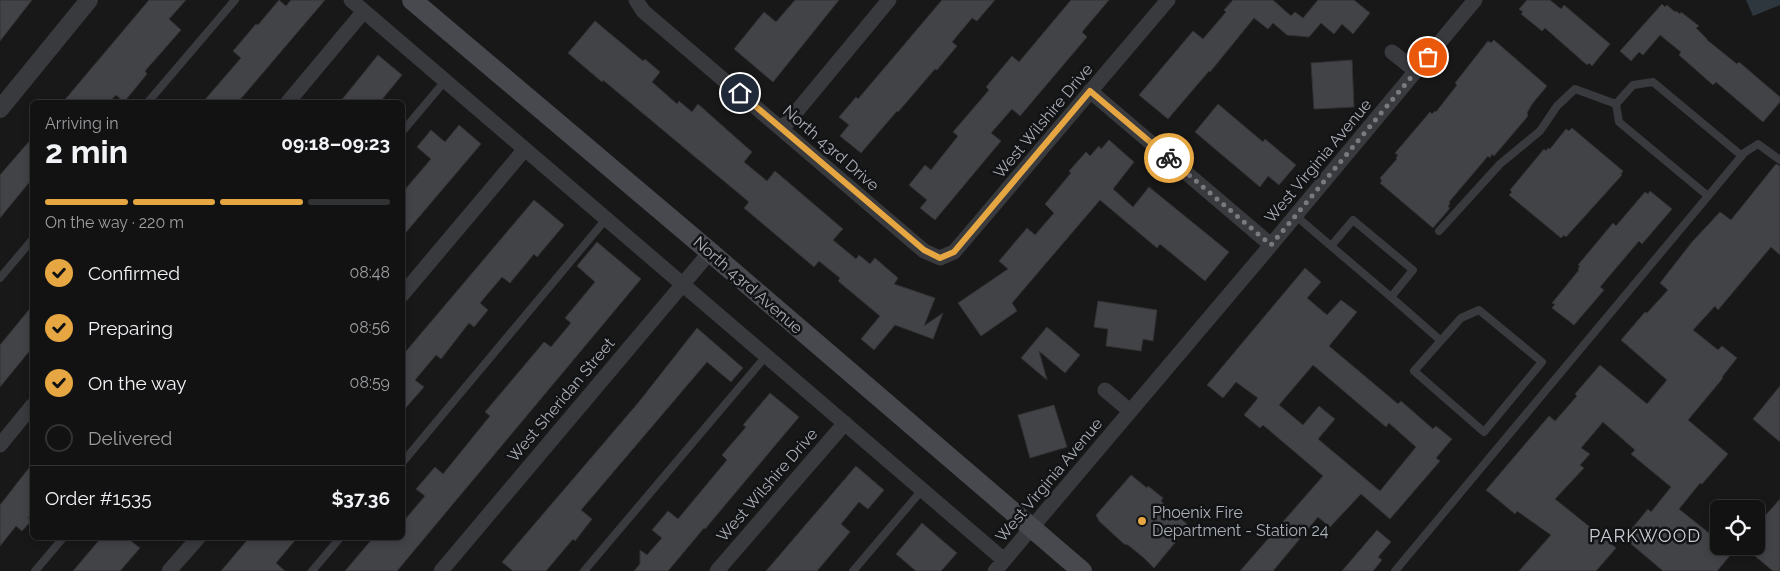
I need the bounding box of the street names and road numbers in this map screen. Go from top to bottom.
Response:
street label: West Wilshire Drive [990,60,1096,182]
street label: West Virginia Avenue [1261,95,1375,227]
street label: North 43rd Drive [779,101,883,195]
street label: North 43rd Avenue [690,232,806,338]
street label: West Sheridan Street [504,334,619,466]
street label: West Virginia Avenue [992,414,1106,546]
street label: West Wilshire Drive [713,424,821,546]

